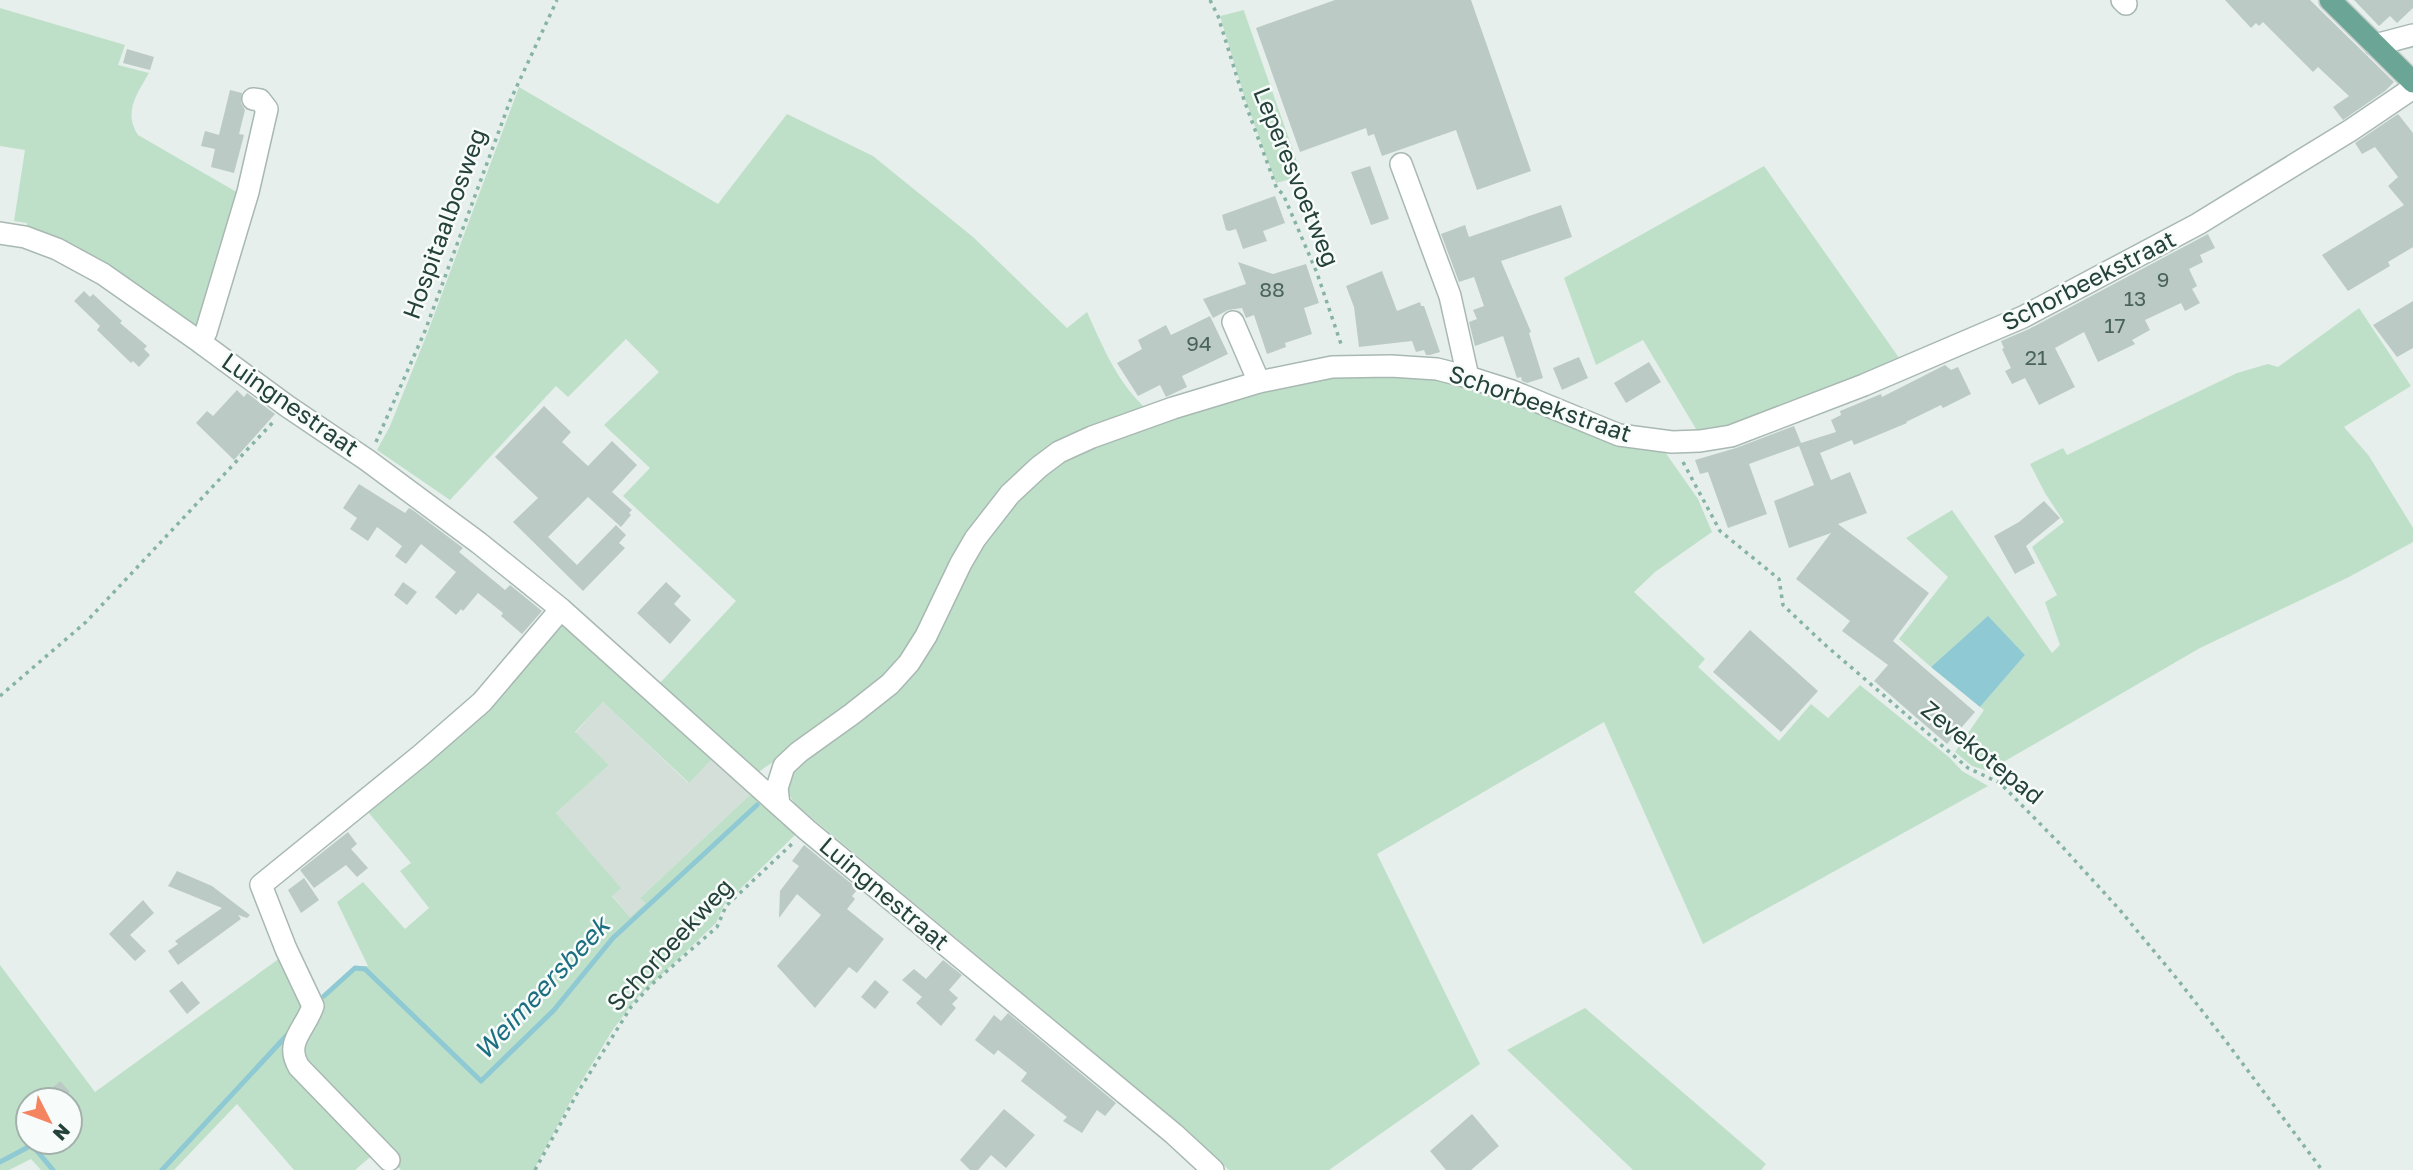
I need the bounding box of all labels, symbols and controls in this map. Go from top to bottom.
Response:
street label: Leperesvoetweg [1248,83,1347,270]
street label: Hospitaalbosweg [396,124,492,323]
street label: Schorbeekstraat [1997,223,2180,336]
house number: 9 [2157,266,2169,292]
house number: 88 [1259,276,1285,302]
house number: 13 [2124,285,2146,311]
house number: 17 [2104,312,2126,338]
house number: 94 [1186,330,1212,356]
house number: 21 [2025,344,2047,370]
street label: Luingnestraat [217,346,365,462]
street label: Schorbeekstraat [1445,358,1636,447]
street label: Zevekotepad [1916,694,2050,810]
street label: Luingnestraat [814,830,956,955]
street label: Schorbeekweg [600,871,738,1016]
water label: Weimeersbeek [468,908,617,1065]
north arrow [14,1086,84,1156]
text: N [49,1120,75,1146]

